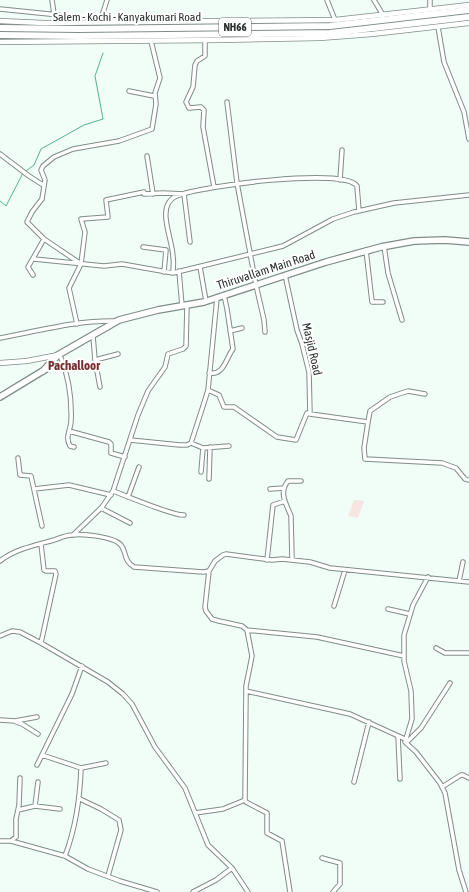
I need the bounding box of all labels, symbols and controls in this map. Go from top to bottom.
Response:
street label: Salem - Kochi - Kanyakumari Road [53,10,201,24]
road number: NH66 [219,18,251,36]
street label: Thiruvallam Main Road [215,248,317,292]
street label: Masjid Road [299,321,325,377]
district label: Pachalloor [48,358,101,373]

